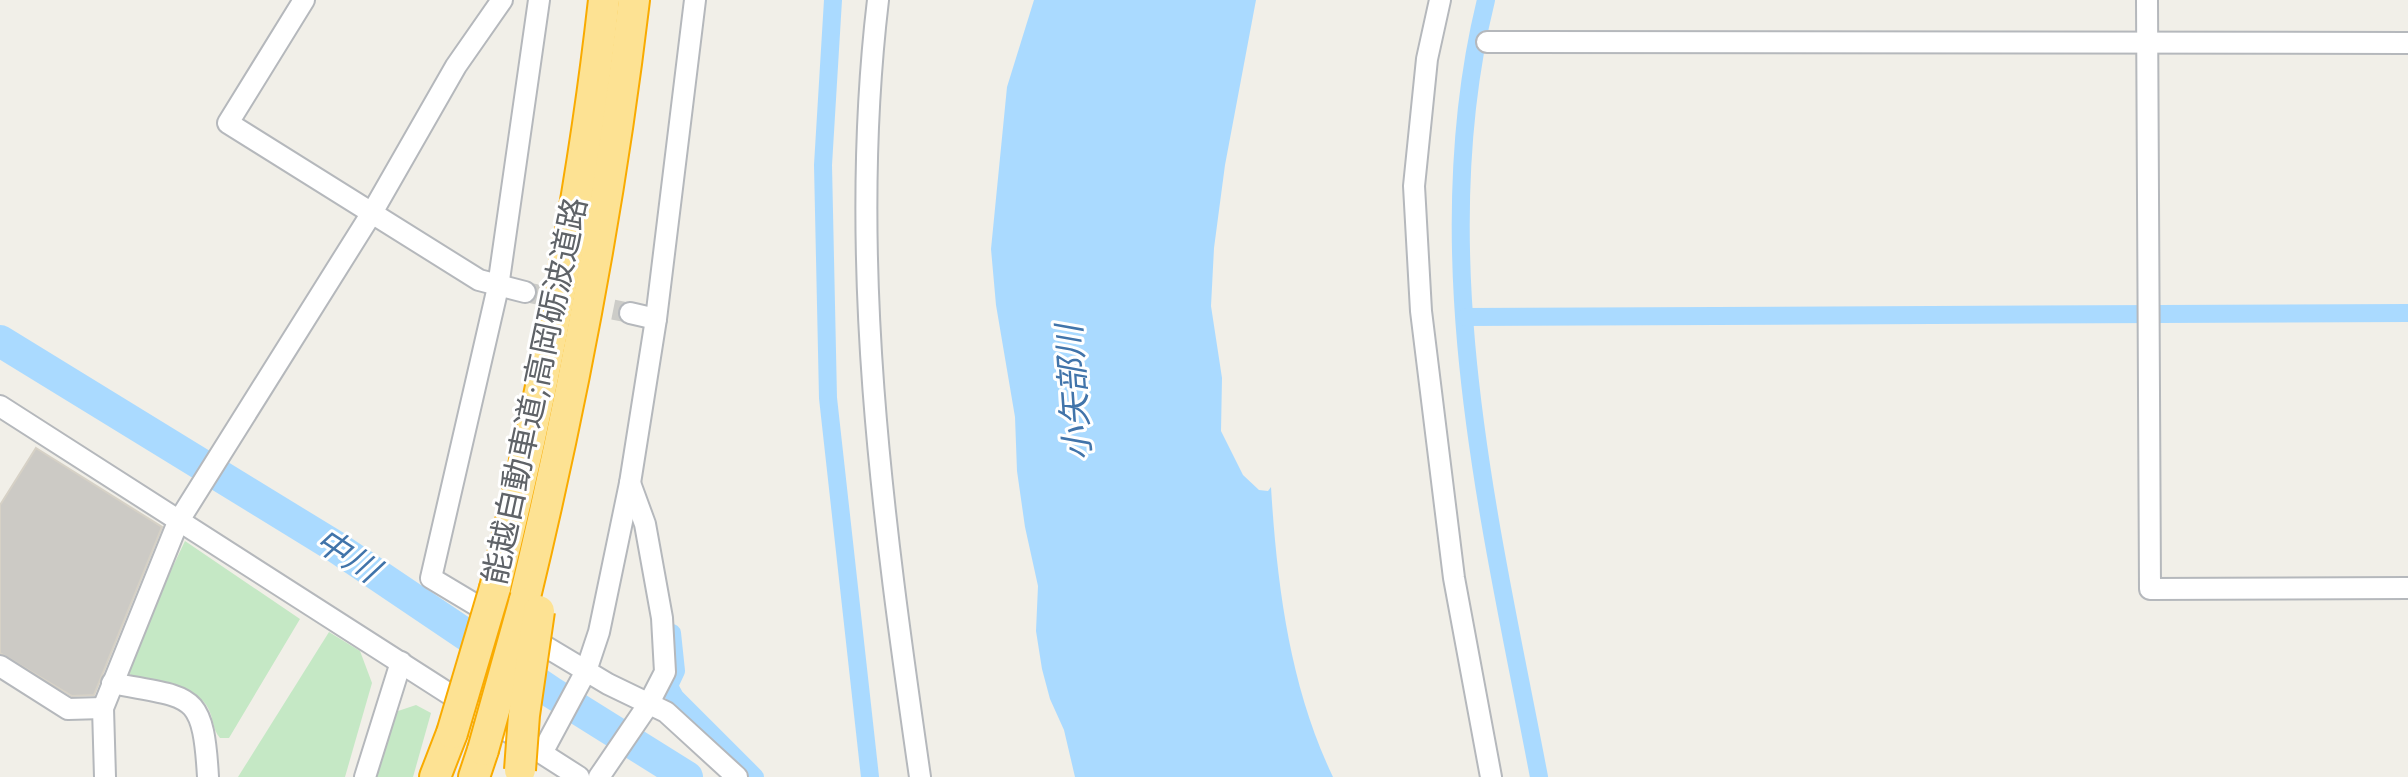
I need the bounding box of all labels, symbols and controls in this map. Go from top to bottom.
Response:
street label: 能越自動車道;高岡砺波道路 [471,193,599,589]
water label: 小矢部川 [1045,320,1103,463]
water label: 中川 [305,516,391,596]

